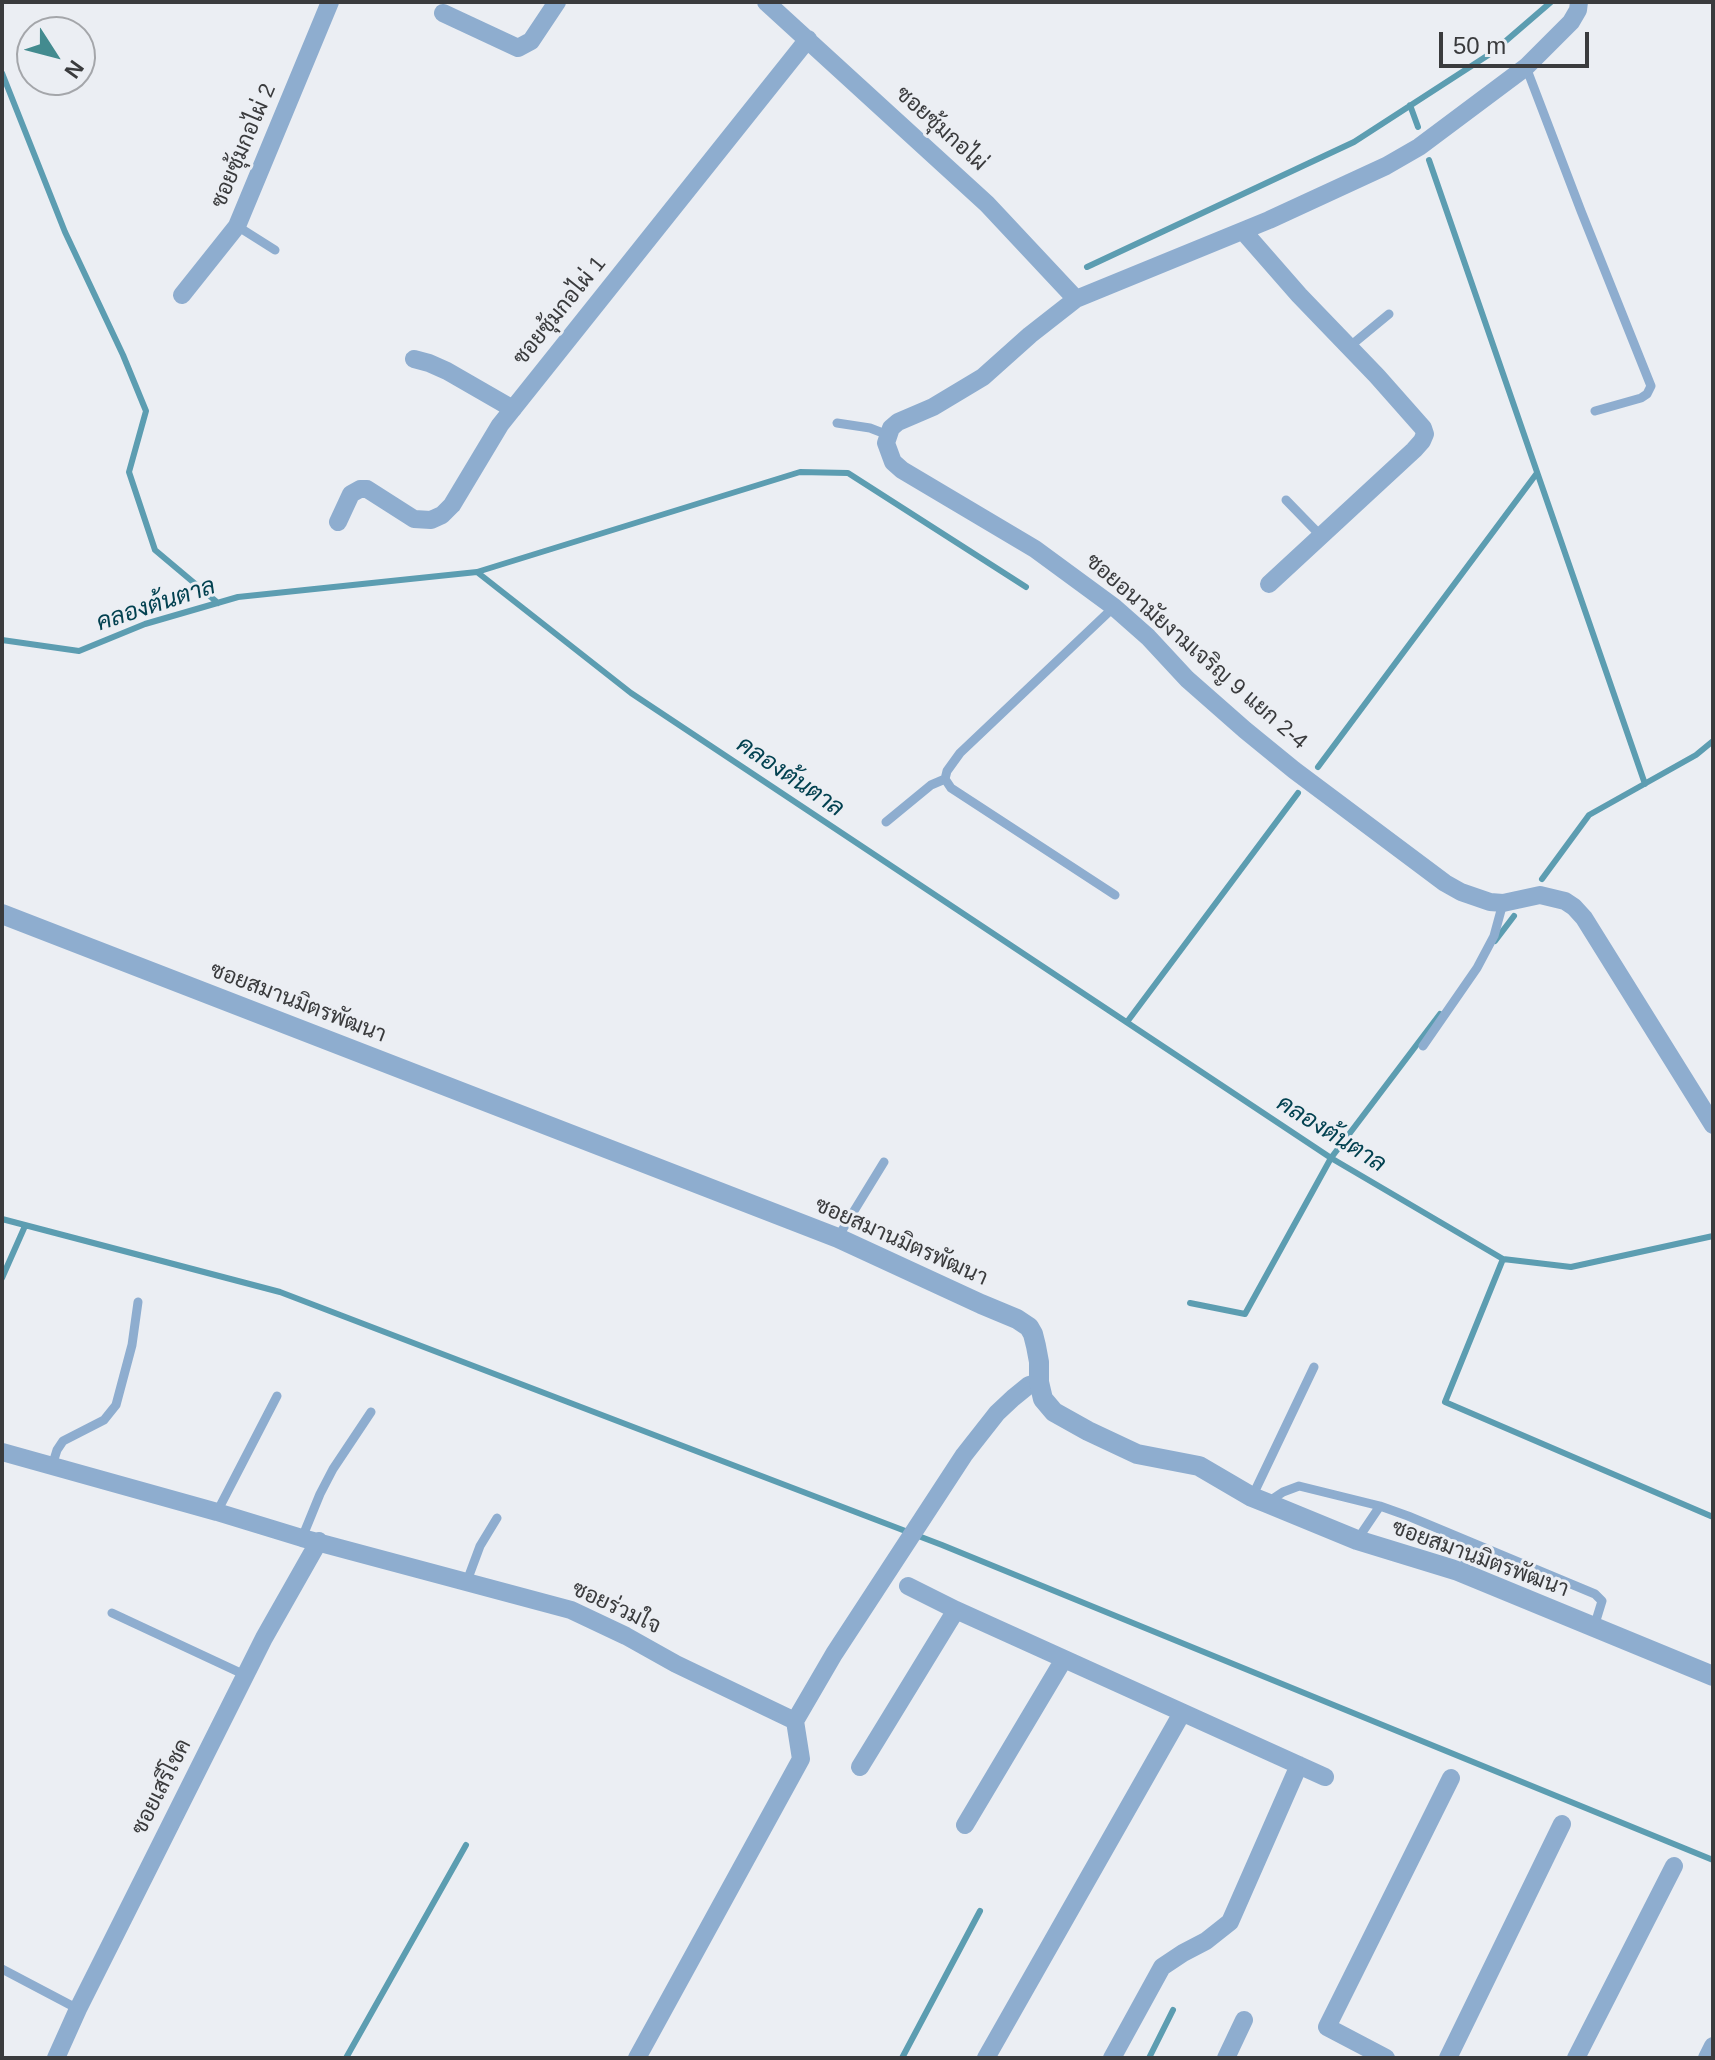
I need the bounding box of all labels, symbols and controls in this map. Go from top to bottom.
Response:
north arrow [16,16,96,96]
scale bar [1443,16,1593,66]
text: 50 m [1453,32,1506,59]
text: N [59,55,89,83]
street label: ซอยซุ้มกอไผ่ 2 [206,80,282,212]
street label: ซอยซุ้มกอไผ่ [890,81,992,177]
street label: ซอยซุ้มกอไผ่ 1 [508,251,612,371]
street label: ซอยอนามัยงามเจริญ 9 แยก 2-4 [1080,548,1312,756]
water label: คลองต้นตาล [93,572,219,638]
water label: คลองต้นตาล [731,731,849,823]
street label: ซอยสมานมิตรพัฒนา [206,957,390,1049]
water label: คลองต้นตาล [1271,1089,1391,1179]
street label: ซอยสมานมิตรพัฒนา [811,1192,991,1292]
street label: ซอยสมานมิตรพัฒนา [1388,1515,1572,1603]
street label: ซอยร่วมใจ [567,1576,665,1640]
street label: ซอยเสรีโชค [127,1735,197,1839]

